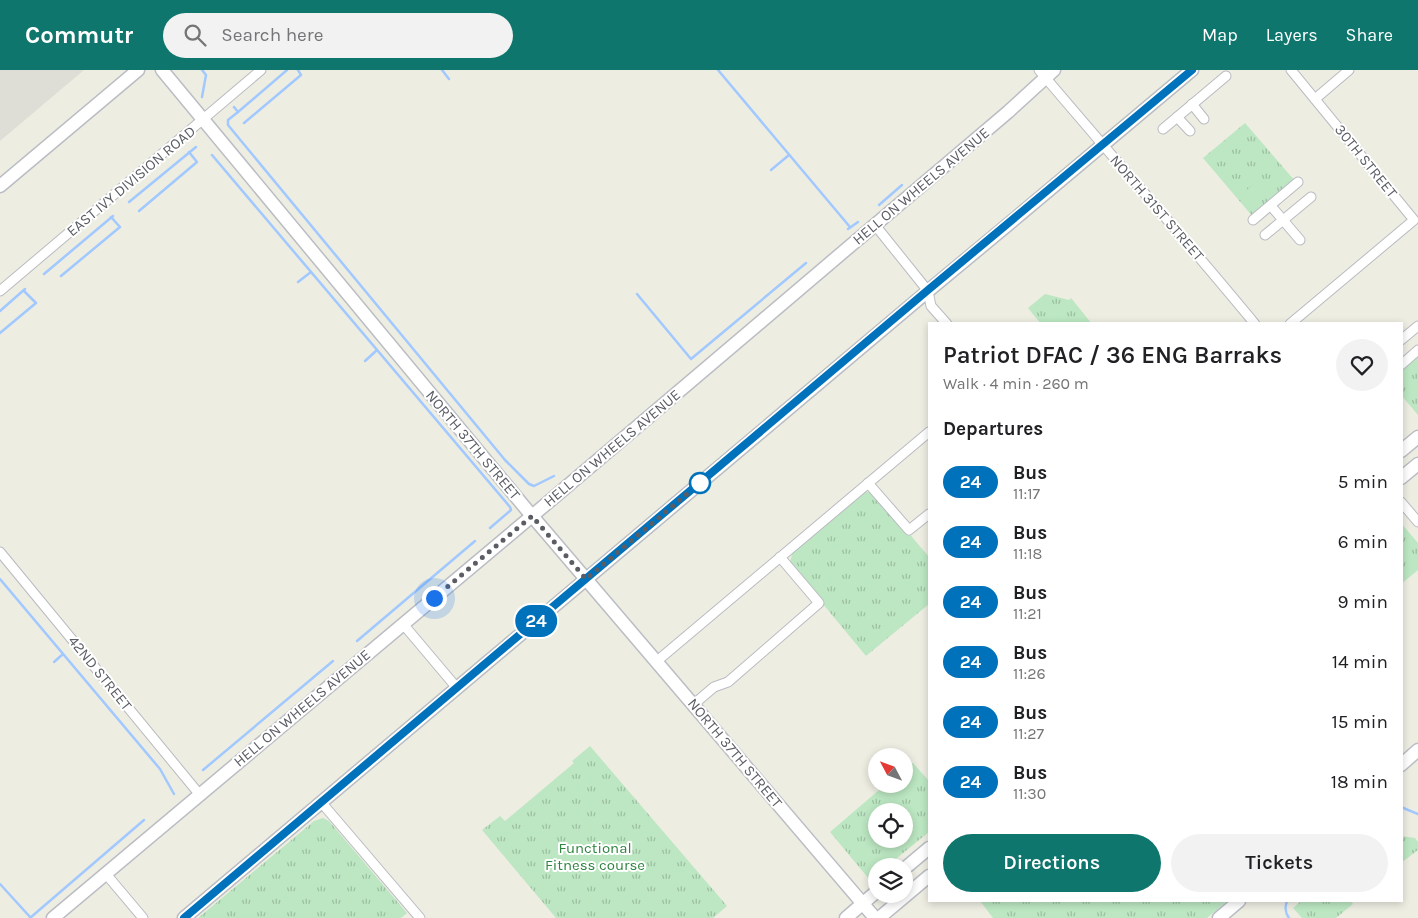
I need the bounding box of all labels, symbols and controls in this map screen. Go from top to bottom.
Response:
search box [163,13,513,58]
text: Commutr [25,21,133,49]
icon: search [181,21,209,49]
text: Search here [221,24,323,46]
text: Map [1202,24,1238,46]
text: Layers [1266,24,1318,46]
text: Share [1346,24,1393,46]
street label: 30TH STREET [1331,121,1401,202]
street label: EAST IVY DIVISION ROAD [63,122,199,240]
street label: HELL ON WHEELS AVENUE [849,123,993,249]
street label: NORTH 31ST STREET [1106,151,1208,265]
button: heart [1336,339,1388,391]
text: Patriot DFAC / 36 ENG Barraks [943,341,1282,369]
text: Walk · 4 min · 260 m [943,374,1089,393]
street label: HELL ON WHEELS AVENUE [540,385,684,511]
street label: NORTH 37TH STREET [422,387,524,504]
text: Departures [943,418,1043,440]
text: Bus [1013,462,1047,484]
text: 24 [960,471,981,493]
text: 5 min [1338,471,1388,493]
unlabelled marker [689,472,711,494]
text: 11:17 [1013,484,1040,503]
text: Bus [1013,522,1047,544]
text: 24 [960,531,981,553]
text: 6 min [1338,531,1388,553]
text: 11:18 [1013,544,1042,563]
text: Bus [1013,582,1047,604]
your location [422,586,447,611]
text: 24 [960,591,981,613]
text: 9 min [1338,591,1388,613]
text: 11:21 [1013,604,1042,623]
line badge: 24 [514,605,558,637]
text: 24 [525,610,547,632]
street label: 42ND STREET [64,632,136,714]
text: Bus [1013,642,1047,664]
street label: HELL ON WHEELS AVENUE [230,645,374,771]
text: 24 [960,651,981,673]
text: 14 min [1332,651,1388,673]
text: 11:26 [1013,664,1046,683]
street label: NORTH 37TH STREET [684,695,786,812]
text: Bus [1013,702,1047,724]
text: 24 [960,711,981,733]
text: 15 min [1332,711,1388,733]
text: 11:27 [1013,724,1044,743]
north arrow [868,748,912,792]
map controls [868,748,913,903]
text: Bus [1013,762,1047,784]
text: 24 [960,771,981,793]
text: 18 min [1331,771,1388,793]
text: 11:30 [1013,784,1046,803]
button: locate [868,803,913,848]
button: Directions [943,834,1161,892]
button: Tickets [1171,834,1388,892]
park label: Functional Fitness course [545,839,645,874]
button: layers [868,858,913,903]

